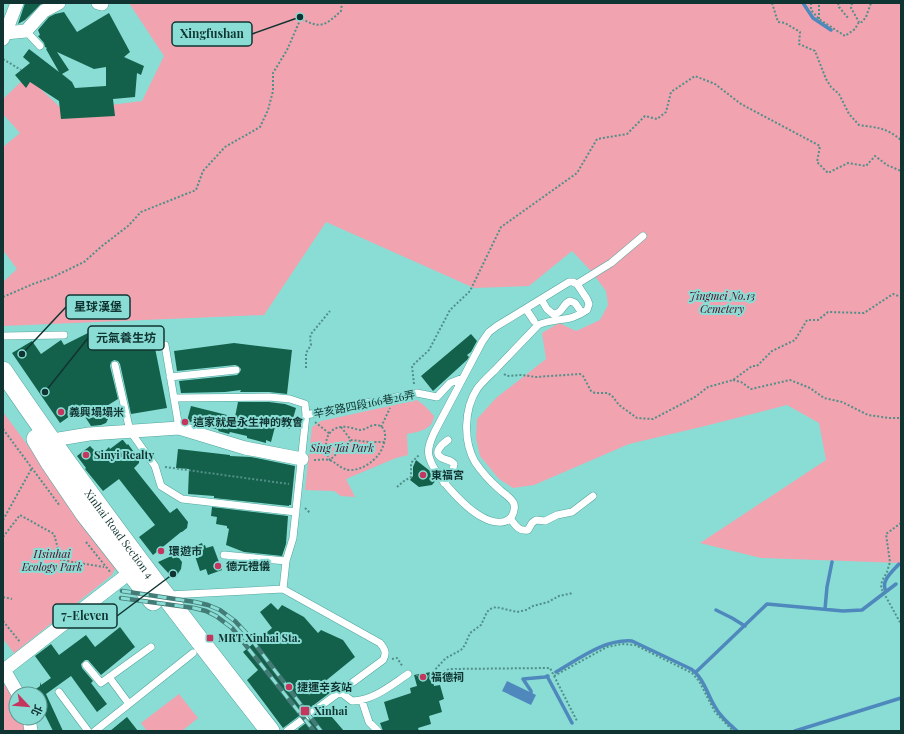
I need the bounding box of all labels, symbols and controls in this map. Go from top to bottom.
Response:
callout: Xingfushan [172,22,252,46]
text: Xingfushan [180,25,245,41]
park label: Jingmei No.13 Cemetery [689,288,755,316]
callout: 星球漢堡 [66,295,130,319]
text: 星球漢堡 [74,298,122,314]
callout: 元氣養生坊 [88,326,164,350]
text: 元氣養生坊 [96,329,156,345]
street label: 辛亥路四段166巷26弄 [312,386,416,421]
place label: 義興塌塌米 [69,404,124,419]
marker: 義興塌塌米 [56,407,66,417]
place label: 這家就是永生神的教會 [193,414,303,429]
marker: 這家就是永生神的教會 [180,417,190,427]
park label: Sing Tai Park [309,440,374,455]
place label: Sinyi Realty [94,447,154,462]
marker: Sinyi Realty [81,450,91,460]
place label: 東福宮 [431,467,464,482]
marker: 東福宮 [418,470,428,480]
street label: Xinhai Road Section 4 [82,486,158,582]
place label: 環遊市 [169,543,202,558]
park label: Hsinhai Ecology Park [21,546,83,574]
marker: 環遊市 [156,546,166,556]
place label: 德元禮儀 [226,558,270,573]
marker: 德元禮儀 [213,561,223,571]
callout: 7-Eleven [53,604,117,628]
text: 7-Eleven [61,607,109,623]
place label: MRT Xinhai Sta. [218,630,300,645]
marker: MRT Xinhai Sta. [205,633,215,643]
place label: 福德祠 [431,669,464,684]
marker: 福德祠 [418,672,428,682]
place label: 捷運辛亥站 [297,679,352,694]
marker: 捷運辛亥站 [284,682,294,692]
north arrow [8,686,48,726]
text: 北 [28,702,47,719]
place label: Xinhai [314,703,348,718]
marker: Xinhai [299,705,311,717]

